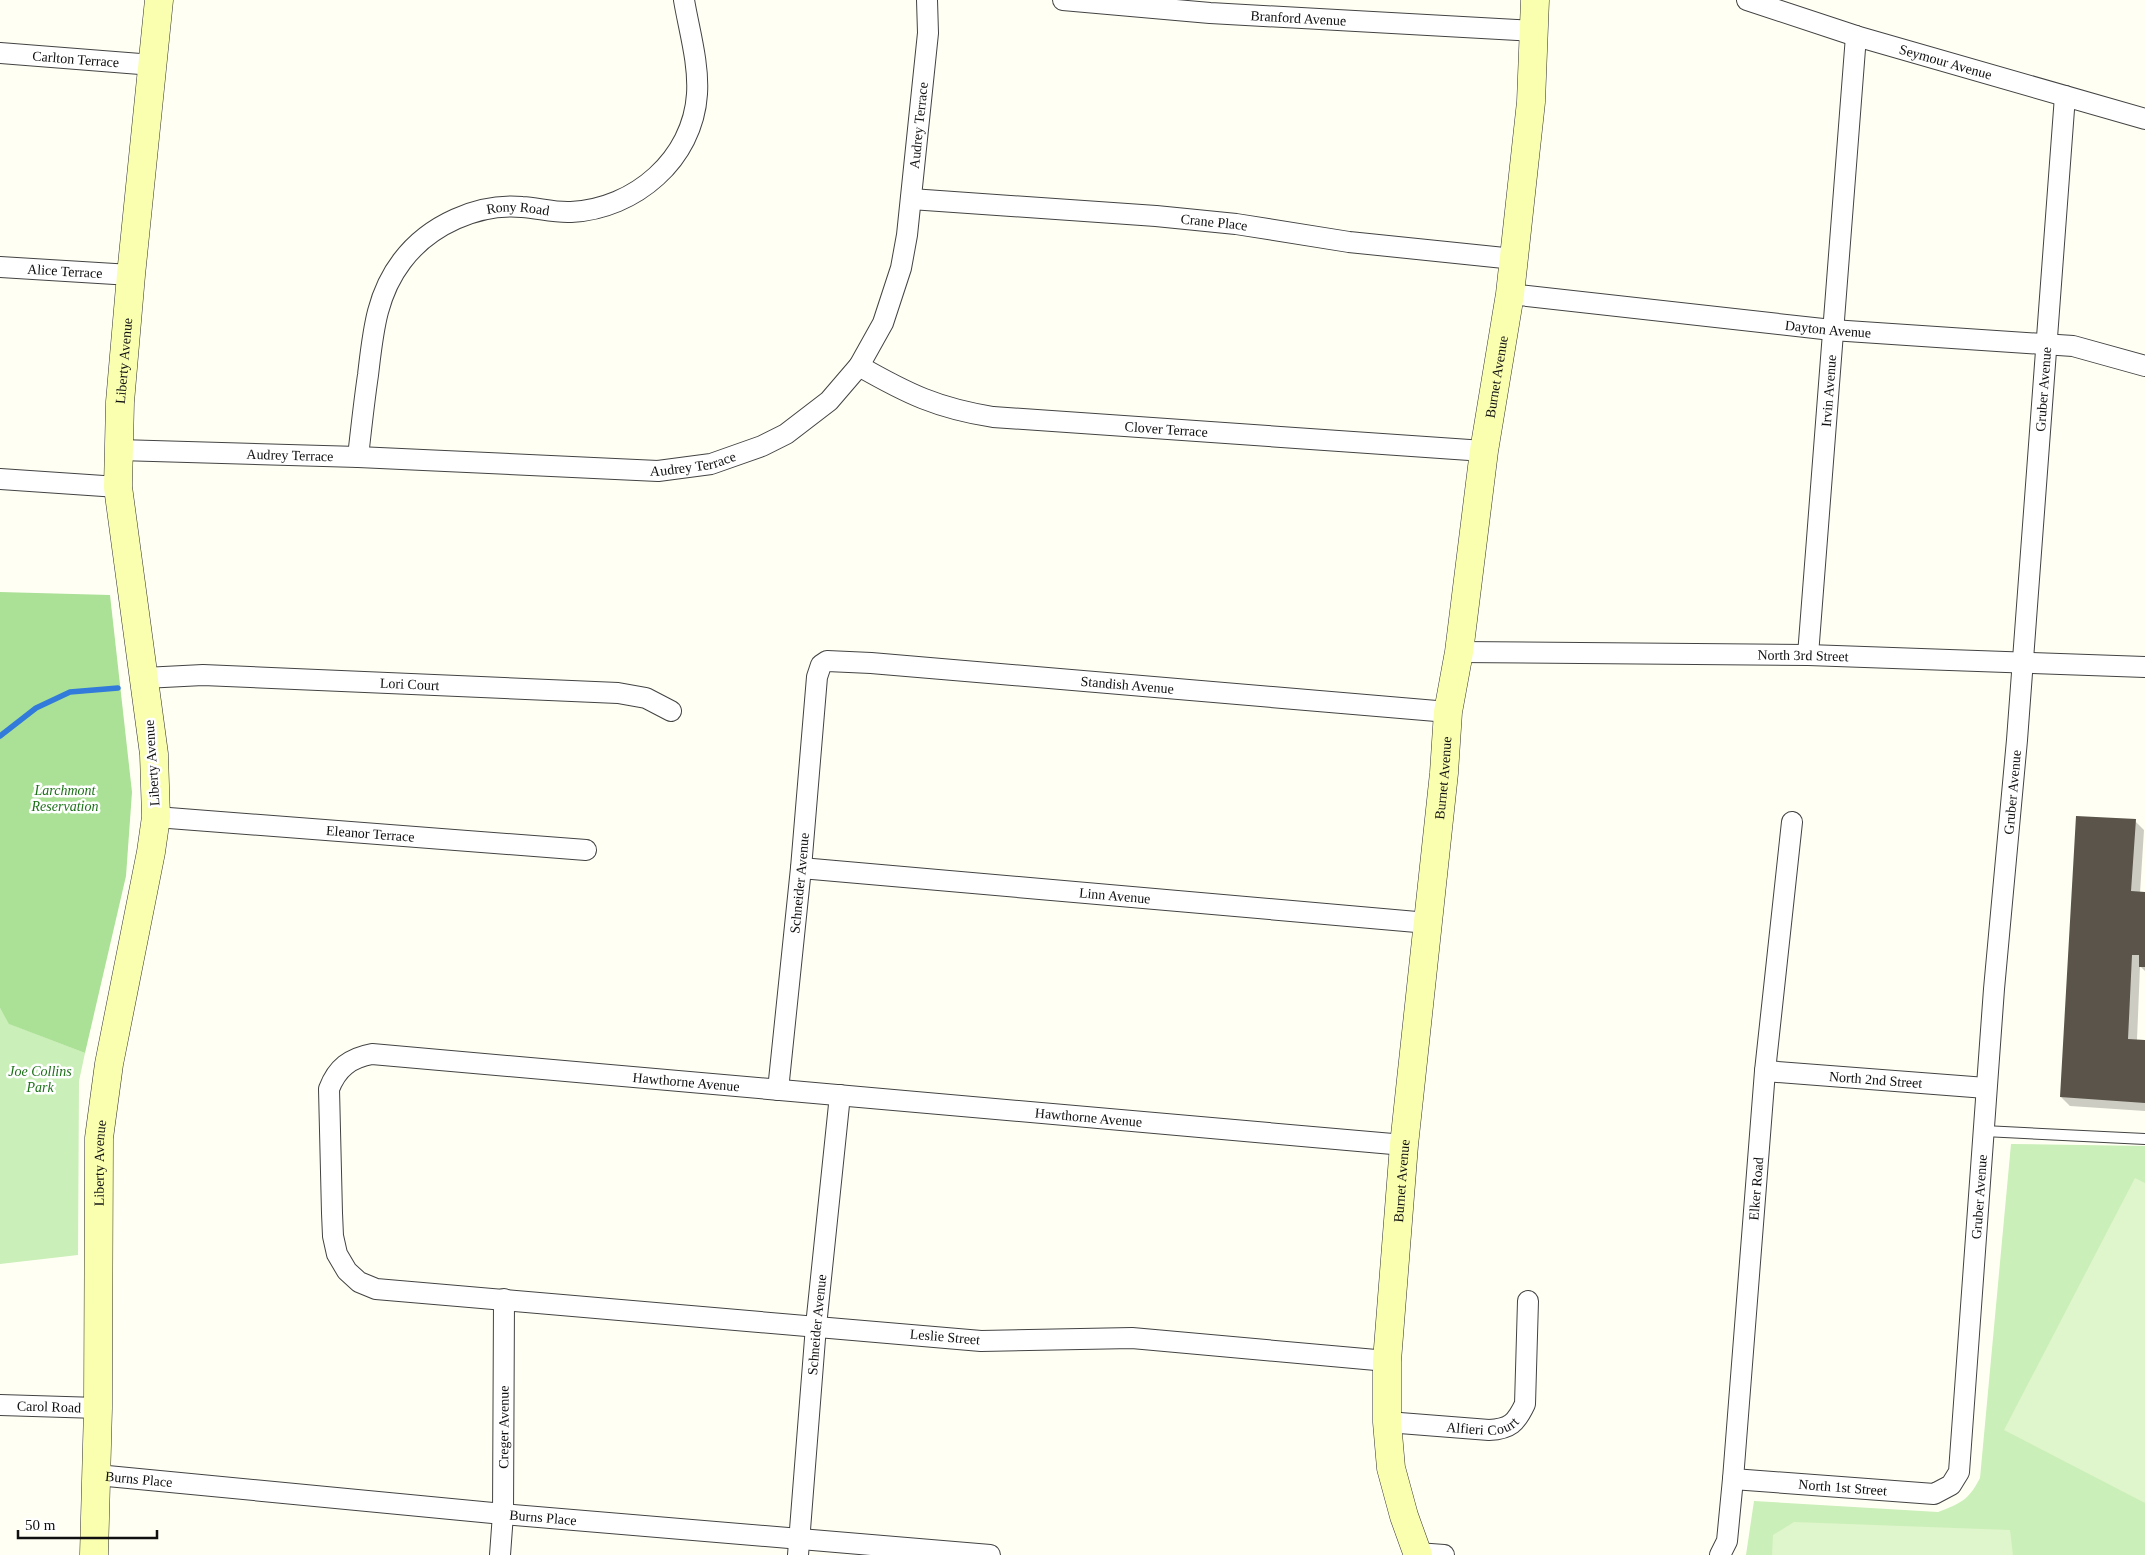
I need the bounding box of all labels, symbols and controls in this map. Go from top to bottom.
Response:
street label: Branford Avenue [1250,8,1347,28]
street label: Seymour Avenue [1897,41,1994,82]
street label: Carlton Terrace [32,48,120,70]
street label: Audrey Terrace [906,81,930,169]
street label: Rony Road [485,199,550,218]
street label: Crane Place [1180,211,1249,233]
street label: Alice Terrace [27,261,103,281]
street label: Liberty Avenue [112,317,135,405]
street label: Dayton Avenue [1784,317,1872,340]
street label: Burnet Avenue [1482,334,1510,419]
street label: Gruber Avenue [2032,346,2054,432]
street label: Irvin Avenue [1818,354,1839,428]
street label: Clover Terrace [1124,419,1208,439]
street label: Audrey Terrace [246,446,334,464]
street label: Audrey Terrace [650,448,738,479]
street label: North 3rd Street [1757,647,1849,664]
street label: Standish Avenue [1080,673,1175,696]
street label: Lori Court [380,675,440,693]
street label: Liberty Avenue [142,719,162,807]
street label: Burnet Avenue [1432,736,1454,820]
street label: Gruber Avenue [2001,749,2024,835]
park label: Larchmont Reservation [31,783,98,814]
street label: Eleanor Terrace [326,823,415,844]
street label: Schneider Avenue [787,832,811,934]
street label: Linn Avenue [1078,885,1151,906]
park label: Joe Collins Park [8,1064,72,1095]
street label: North 2nd Street [1829,1068,1923,1091]
street label: Hawthorne Avenue [632,1070,740,1094]
street label: Hawthorne Avenue [1034,1105,1143,1129]
street label: Liberty Avenue [91,1119,109,1206]
street label: Burnet Avenue [1390,1139,1412,1223]
street label: Gruber Avenue [1968,1154,1989,1240]
street label: Elker Road [1746,1157,1766,1221]
street label: Schneider Avenue [805,1274,829,1376]
street label: Leslie Street [909,1326,981,1348]
street label: Creger Avenue [496,1385,511,1469]
street label: Carol Road [17,1398,81,1415]
street label: Alfieri Court [1446,1414,1522,1438]
street label: Burns Place [105,1468,173,1490]
street label: North 1st Street [1798,1476,1888,1498]
street label: Burns Place [509,1507,577,1528]
scale bar [18,1508,156,1540]
text: 50 m [25,1517,56,1533]

